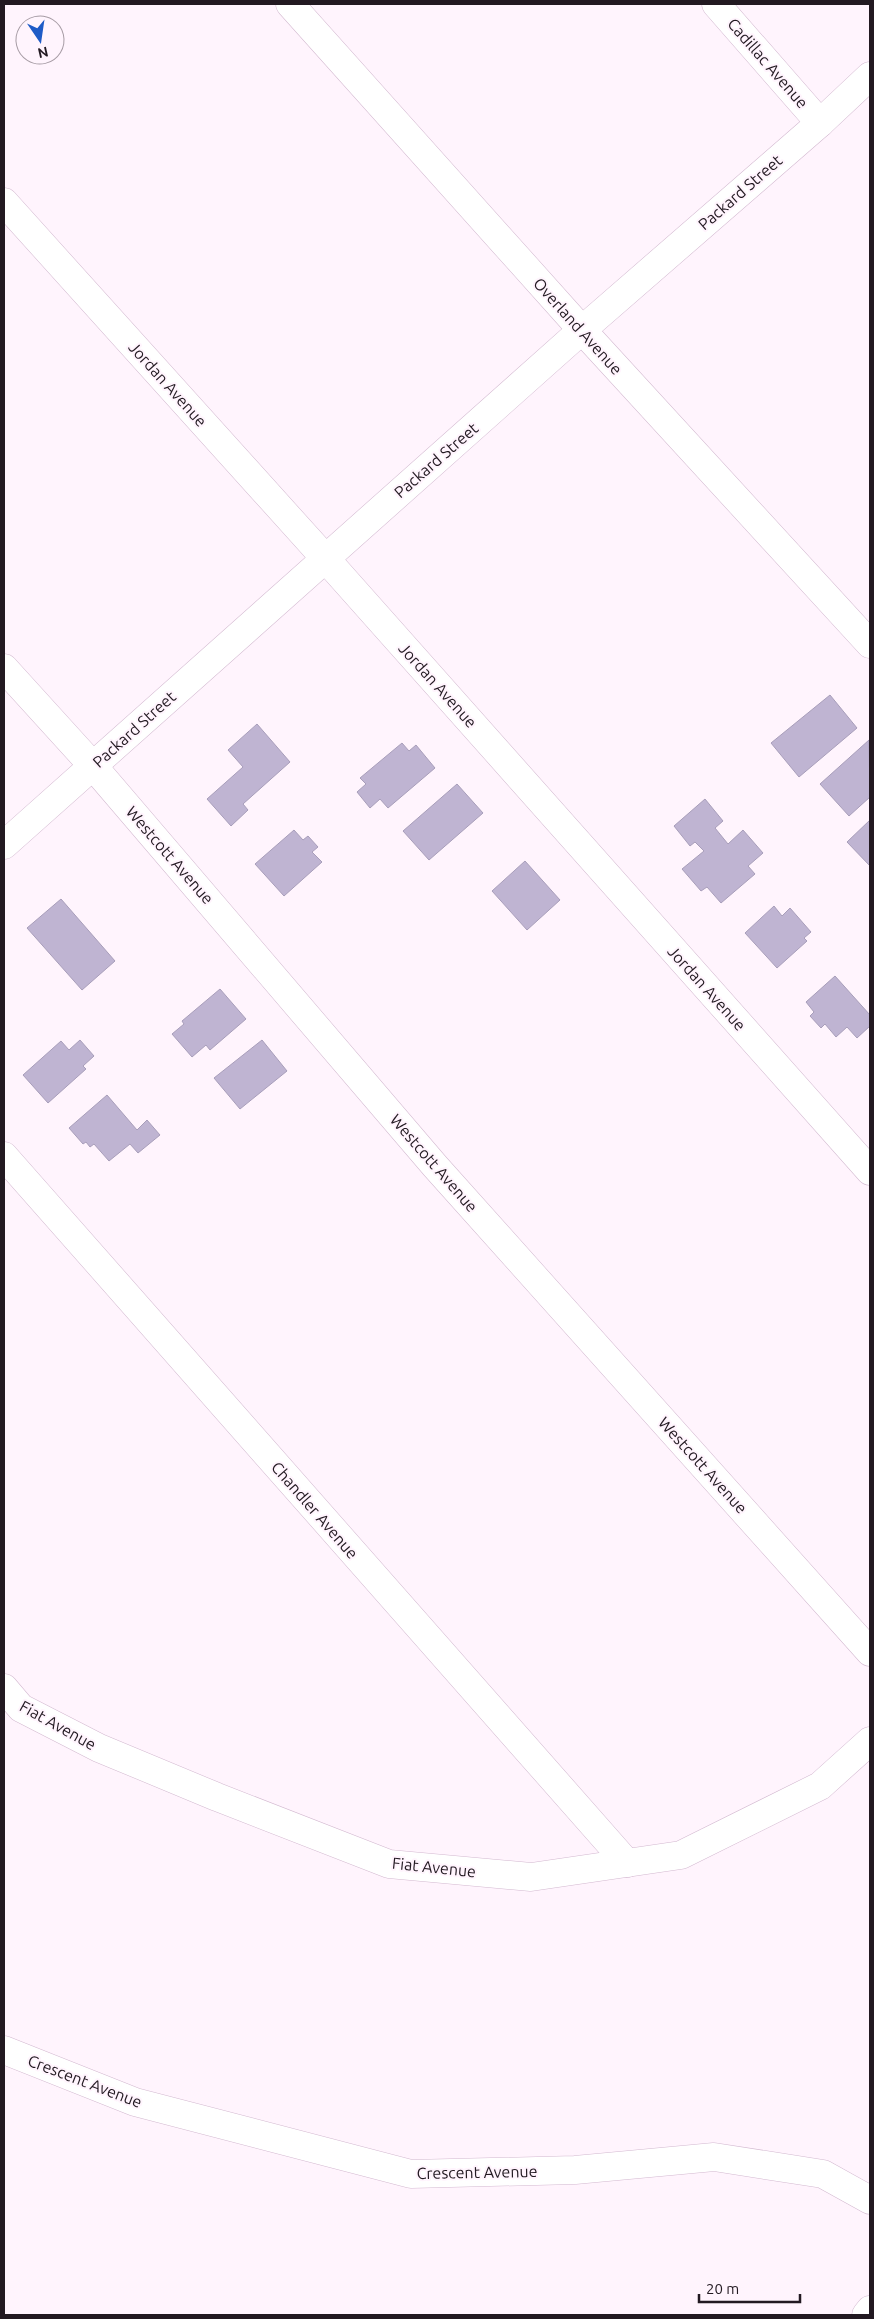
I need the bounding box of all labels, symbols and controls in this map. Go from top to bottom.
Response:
street label: Cadillac Avenue [724,14,812,112]
north arrow [15,15,65,65]
text: N [36,44,50,62]
street label: Packard Street [694,150,786,233]
street label: Overland Avenue [530,274,626,378]
street label: Jordan Avenue [125,338,211,430]
street label: Packard Street [390,418,482,501]
street label: Jordan Avenue [395,639,481,731]
street label: Packard Street [89,687,180,771]
street label: Westcott Avenue [123,802,217,908]
street label: Jordan Avenue [664,942,750,1034]
street label: Westcott Avenue [387,1110,481,1216]
street label: Westcott Avenue [655,1413,751,1517]
street label: Chandler Avenue [268,1458,362,1562]
street label: Fiat Avenue [17,1697,99,1753]
street label: Fiat Avenue [391,1854,477,1880]
street label: Crescent Avenue [25,2051,145,2111]
street label: Crescent Avenue [416,2162,538,2182]
scale bar [699,2272,800,2304]
text: 20 m [706,2280,739,2297]

